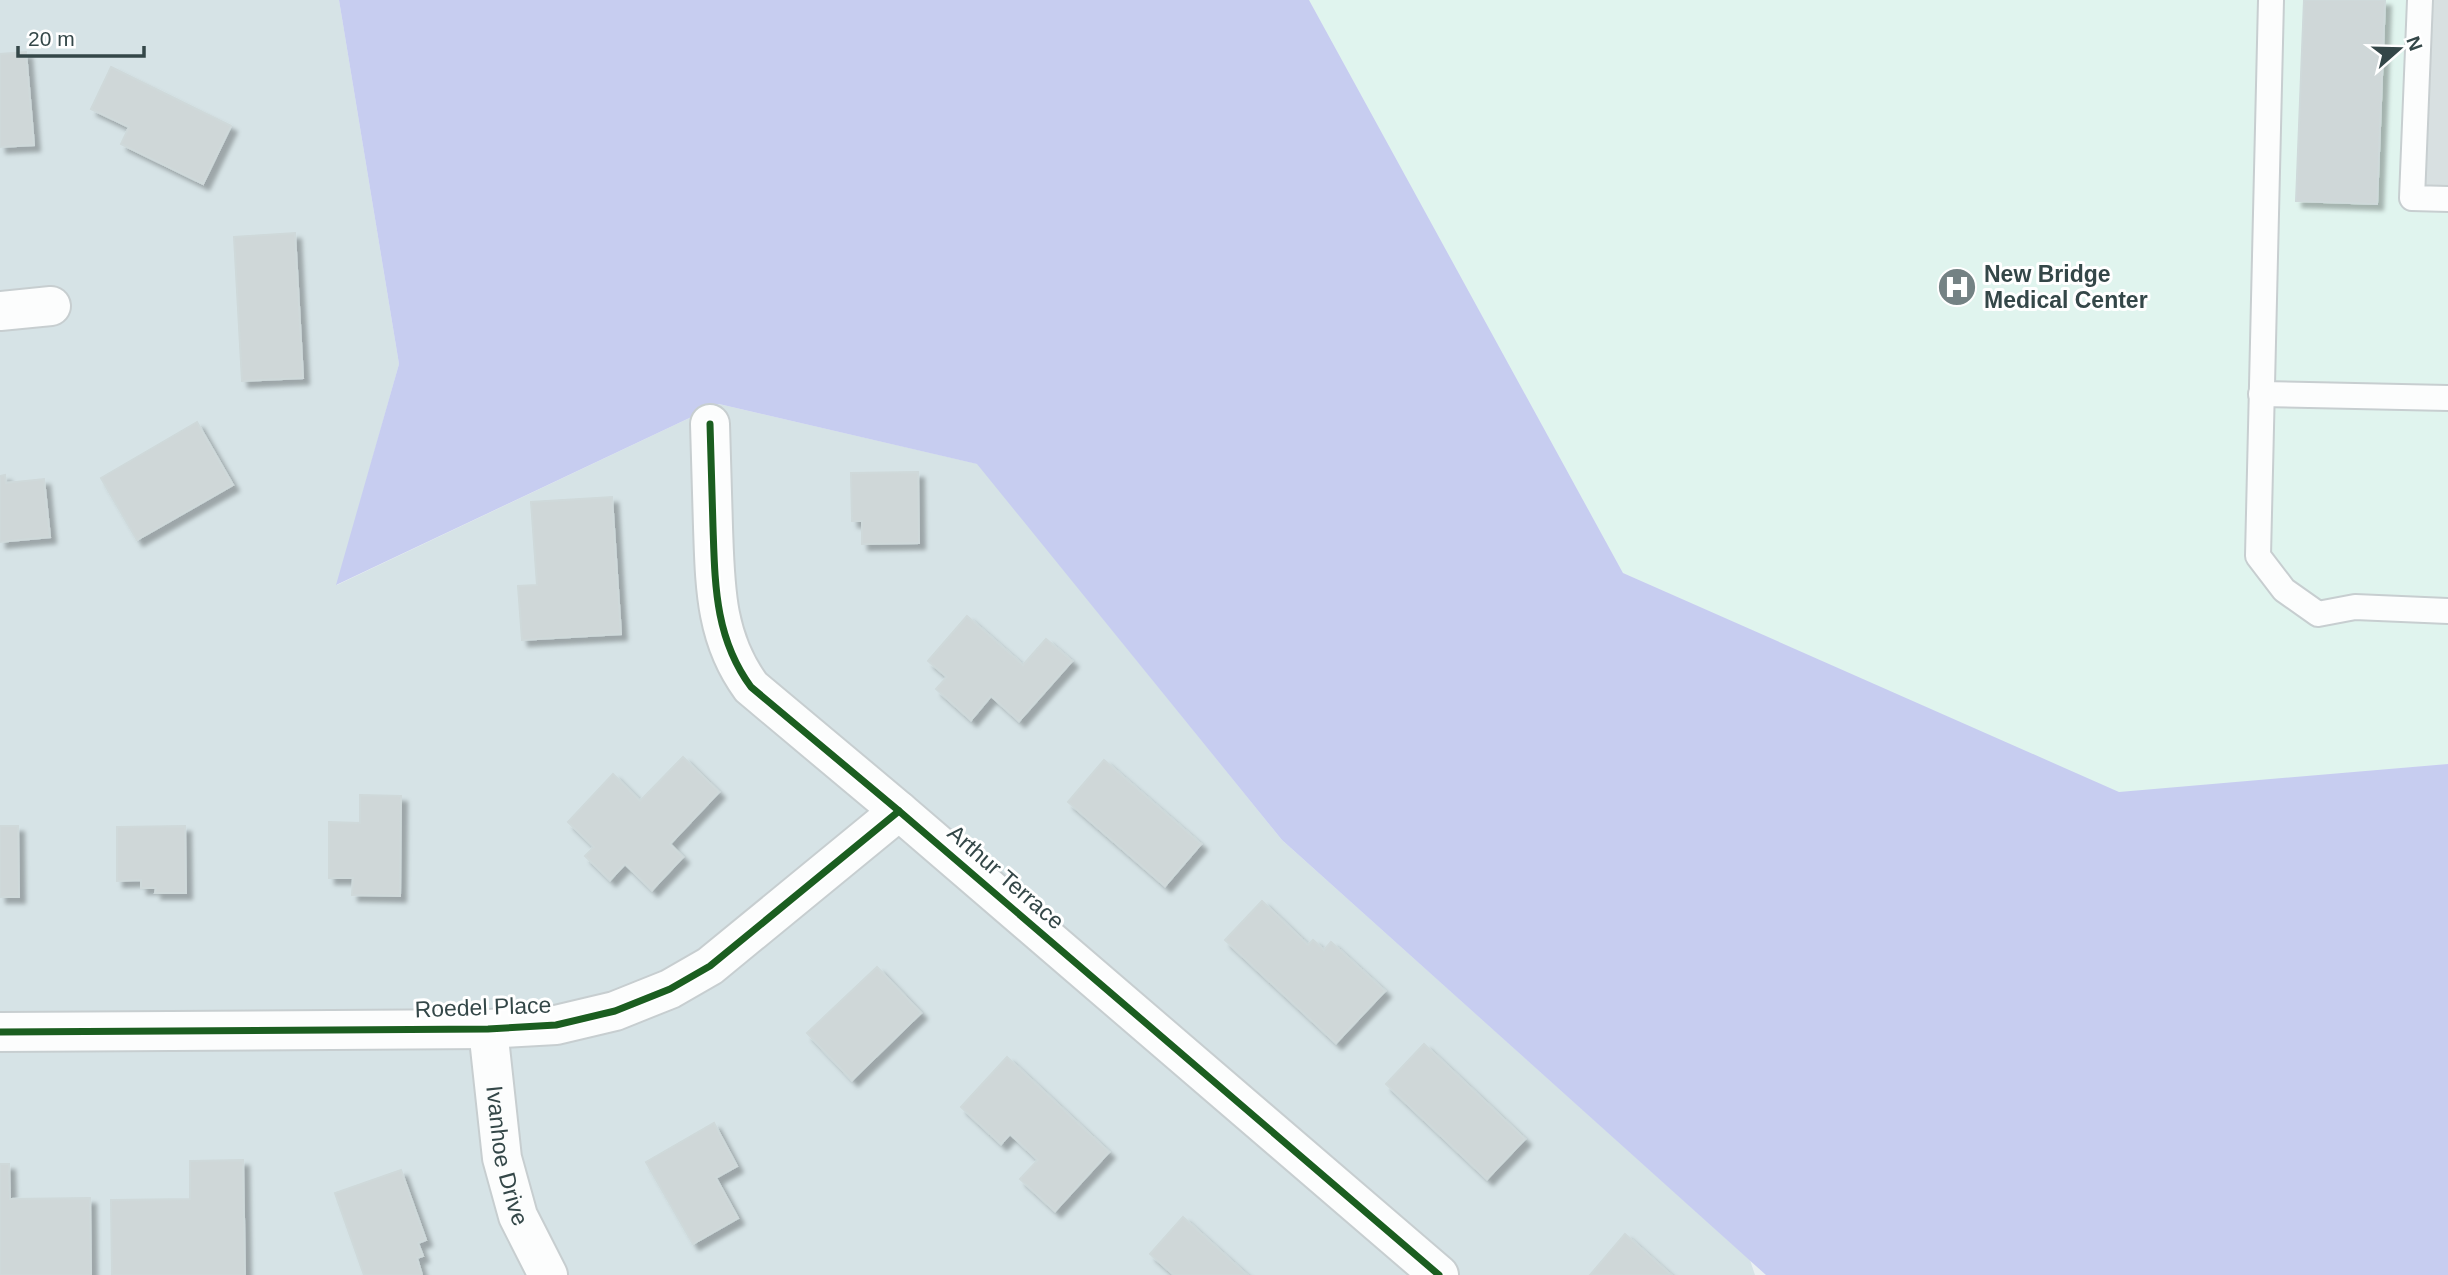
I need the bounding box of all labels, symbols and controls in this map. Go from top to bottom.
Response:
scale bar [18,14,144,58]
north arrow [2364,14,2434,84]
text: 20 m [28,27,75,50]
text: N [2402,33,2427,53]
place label: New Bridge Medical Center [1984,261,2148,313]
hospital icon: New Bridge Medical Center [1936,266,1978,308]
street label: Arthur Terrace [943,820,1069,934]
street label: Roedel Place [414,992,552,1022]
street label: Ivanhoe Drive [481,1084,534,1230]

